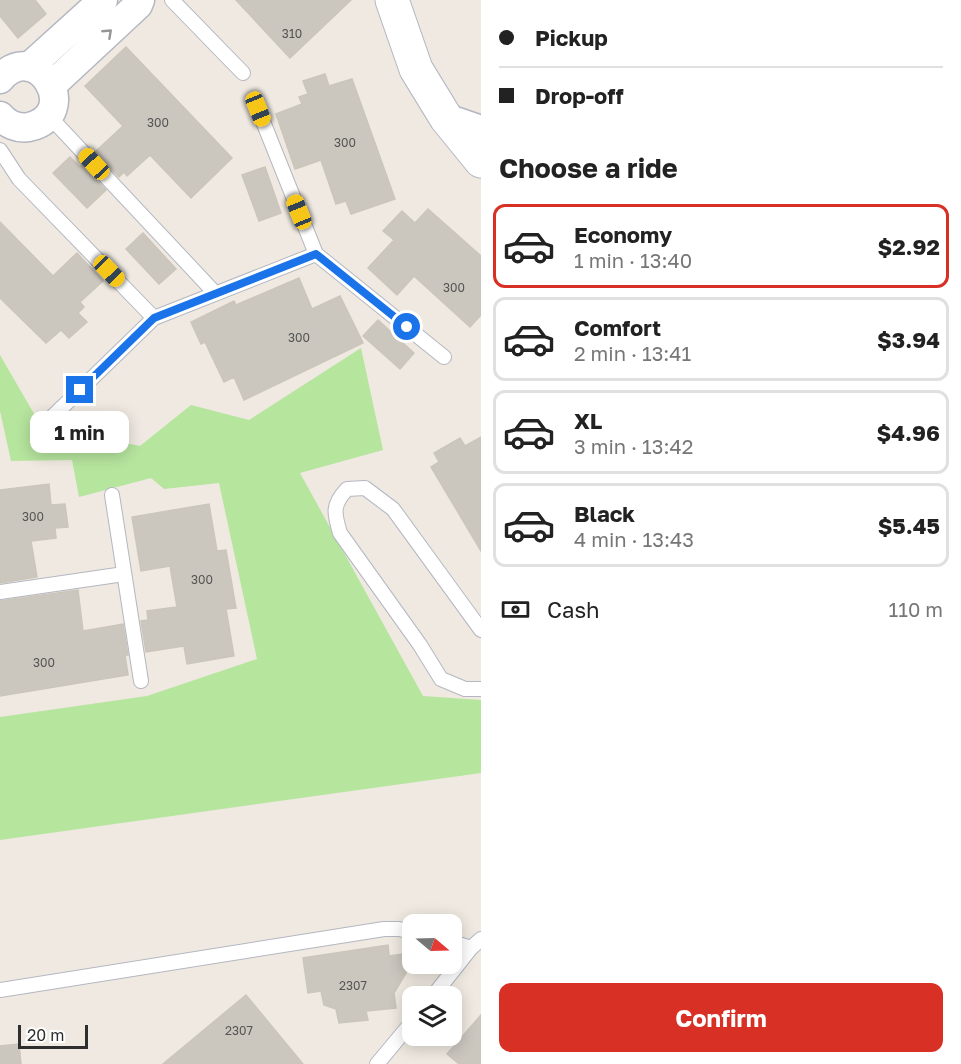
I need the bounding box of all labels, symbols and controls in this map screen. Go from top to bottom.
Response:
text: Pickup [535,24,608,51]
house number: 310 [282,26,302,41]
one-way arrow [101,29,111,40]
text: Drop-off [535,82,624,109]
car [243,89,273,129]
house number: 300 [147,115,169,130]
house number: 300 [334,135,356,150]
car [75,145,113,183]
text: Choose a ride [499,152,678,184]
car [284,192,314,232]
icon: car [502,219,556,273]
text: Economy [574,221,672,248]
text: $2.92 [877,233,940,260]
text: 1 min · 13:40 [574,248,692,272]
car [90,252,128,290]
house number: 300 [443,280,465,295]
icon: car [502,312,556,366]
route start [393,313,420,340]
text: Comfort [574,314,661,341]
text: $3.94 [877,326,940,353]
house number: 300 [288,330,310,345]
text: 2 min · 13:41 [574,341,691,365]
route end [66,376,93,403]
icon: car [502,405,556,459]
text: XL [574,407,602,434]
callout: 1 min [31,411,130,453]
text: $4.96 [877,419,940,446]
text: 1 min [54,420,105,444]
text: 3 min · 13:42 [574,434,693,458]
icon: car [502,498,556,552]
text: Black [574,500,635,527]
house number: 300 [22,509,44,524]
text: $5.45 [878,512,940,539]
text: 4 min · 13:43 [574,527,694,551]
house number: 300 [191,572,213,587]
icon: cash [499,593,532,626]
text: Cash [547,596,600,623]
text: 110 m [889,597,943,621]
house number: 300 [33,655,55,670]
north arrow [402,914,462,974]
map controls [402,914,462,1046]
house number: 2307 [339,978,367,993]
button: Confirm [499,983,943,1052]
button: layers [402,986,462,1046]
scale bar [18,1022,88,1050]
house number: 2307 [225,1023,253,1038]
text: 20 m [27,1025,64,1045]

